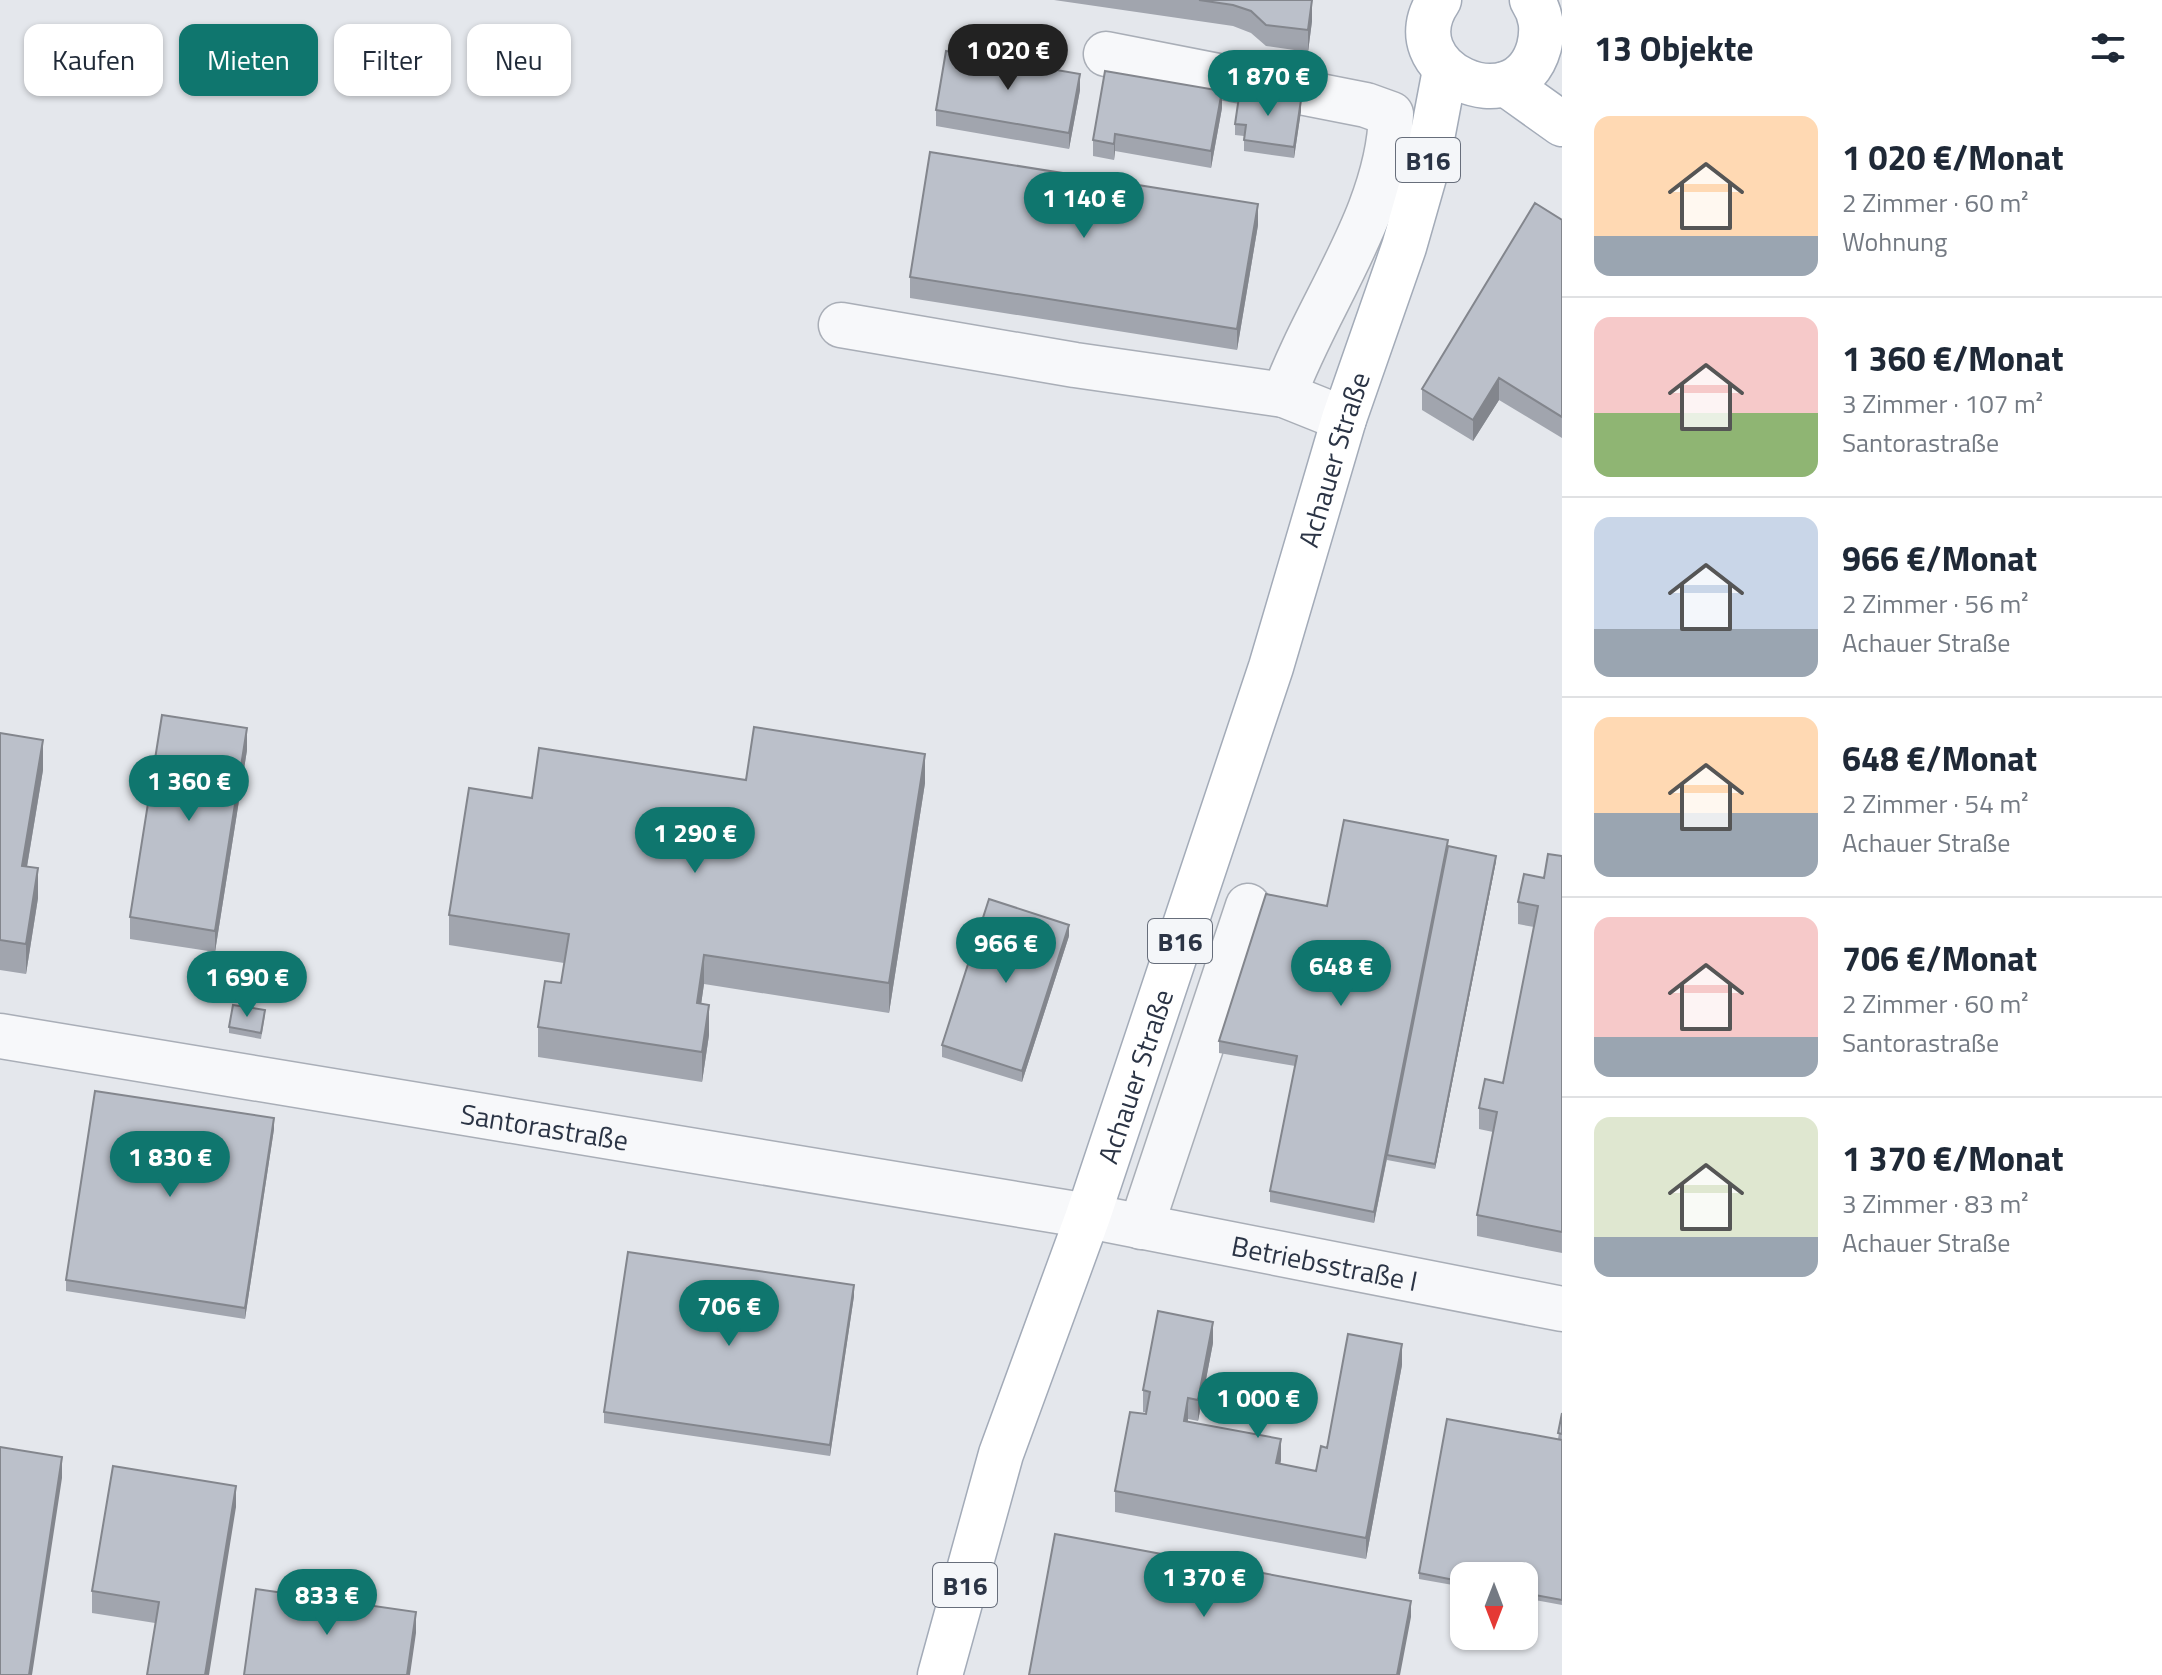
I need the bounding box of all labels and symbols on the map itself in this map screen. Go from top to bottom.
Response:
pin: 1 020 € [934,24,1082,92]
pin: 1 870 € [1194,50,1342,118]
road number: B16 [1396,138,1460,182]
pin: 1 140 € [1010,172,1158,240]
street label: Achauer Straße [1286,366,1380,552]
pin: 1 360 € [115,755,263,823]
pin: 1 290 € [621,807,769,875]
pin: 966 € [950,917,1062,985]
road number: B16 [1148,919,1212,963]
pin: 648 € [1285,940,1397,1008]
pin: 1 690 € [173,951,321,1019]
street label: Achauer Straße [1086,983,1184,1169]
street label: Santorastraße [458,1091,632,1161]
pin: 1 830 € [96,1131,244,1199]
street label: Betriebsstraße I [1228,1223,1421,1302]
pin: 706 € [673,1280,785,1348]
pin: 1 000 € [1184,1372,1332,1440]
pin: 1 370 € [1130,1551,1278,1619]
north arrow [1450,1562,1538,1650]
road number: B16 [933,1563,997,1607]
pin: 833 € [271,1569,383,1637]

